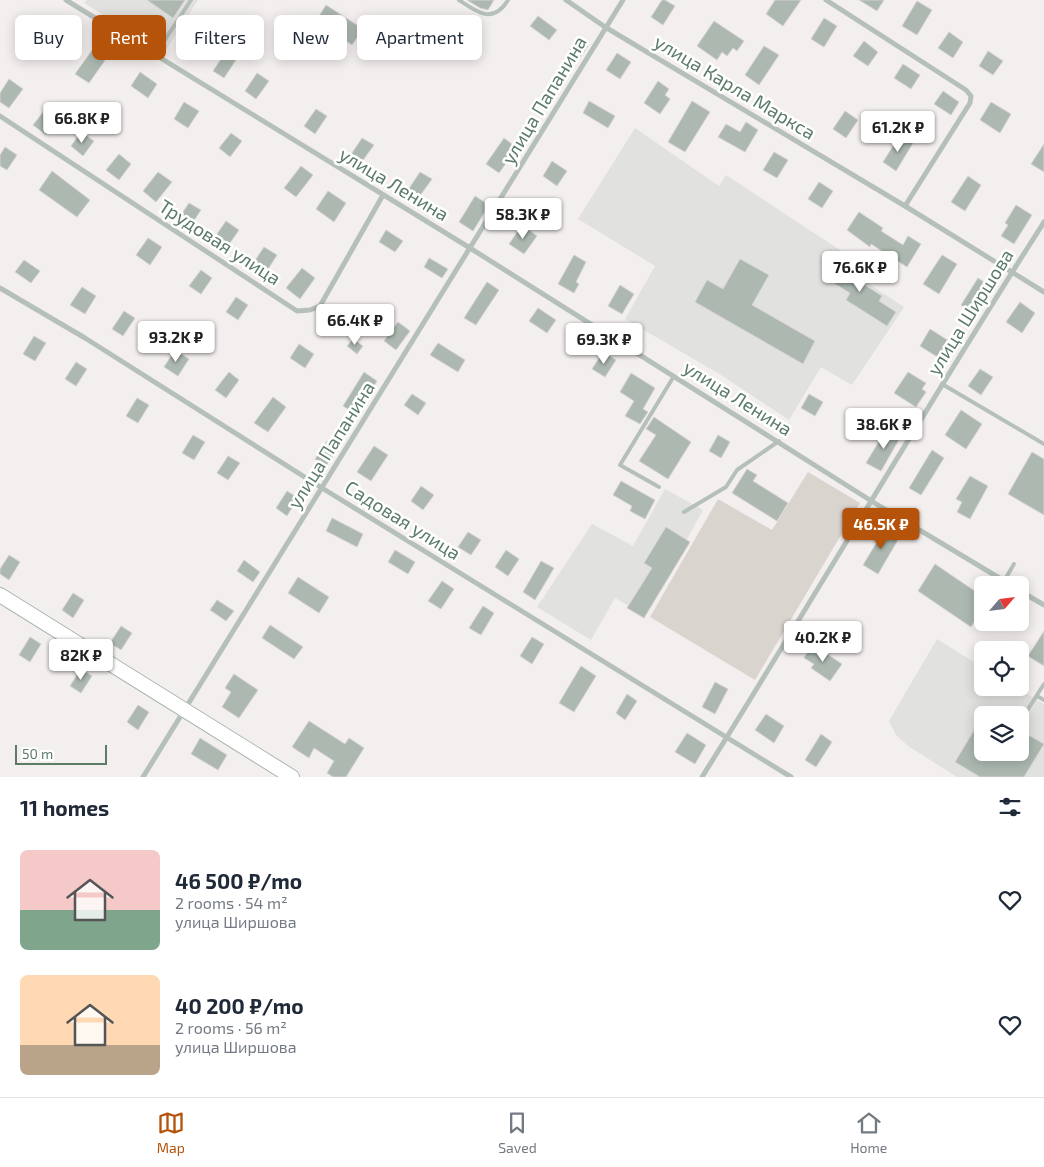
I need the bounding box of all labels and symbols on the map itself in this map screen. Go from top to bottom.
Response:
street label: улица Карла Маркса [650,29,820,145]
street label: улица Папанина [496,31,592,169]
pin: 66.8K ₽ [36,102,128,144]
pin: 61.2K ₽ [852,110,944,153]
street label: улица Ленина [335,142,453,226]
street label: Трудовая улица [155,194,285,290]
pin: 58.3K ₽ [477,198,569,240]
street label: улица Ширшова [922,244,1018,380]
pin: 76.6K ₽ [814,250,906,293]
pin: 66.4K ₽ [309,304,401,346]
pin: 93.2K ₽ [130,320,222,363]
pin: 69.3K ₽ [558,322,650,365]
street label: улица Ленина [679,355,797,441]
street label: улица Папанина [282,377,380,513]
pin: 38.6K ₽ [838,408,930,450]
street label: Садовая улица [341,475,465,565]
pin: 46.5K ₽ [835,508,927,550]
north arrow [974,576,1029,631]
pin: 40.2K ₽ [777,620,869,663]
pin: 82K ₽ [46,638,116,681]
scale bar [15,742,108,765]

